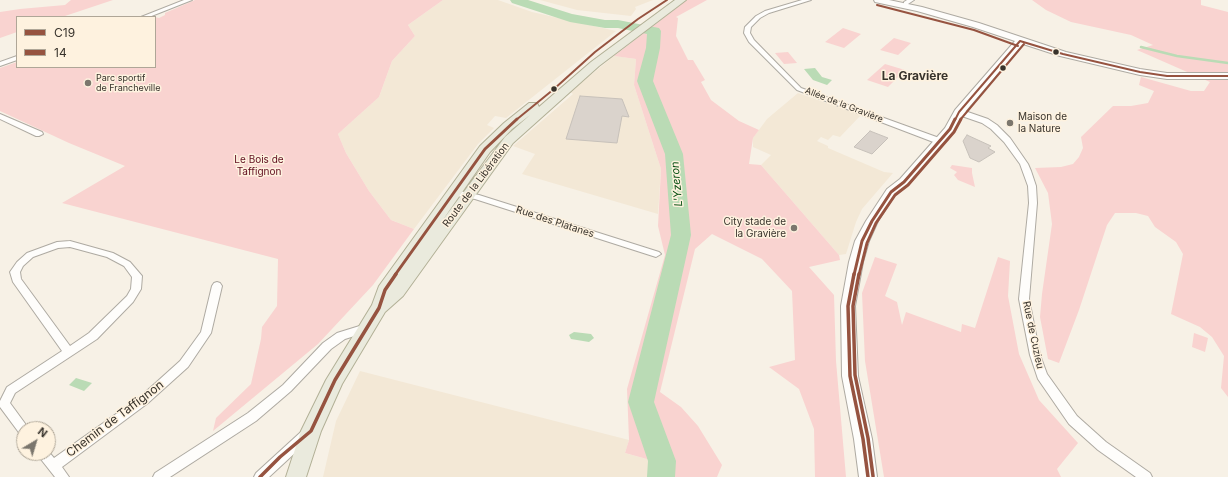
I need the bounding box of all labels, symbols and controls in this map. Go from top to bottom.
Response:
legend [16,16,156,68]
text: C19 [54,25,75,40]
text: 14 [54,45,67,60]
unlabelled marker [1051,47,1061,57]
unlabelled marker [998,63,1008,73]
district label: La Gravière [882,69,948,83]
place label: Parc sportif de Francheville [96,73,160,94]
marker: Parc sportif de Francheville [83,78,93,88]
unlabelled marker [549,84,559,94]
street label: Allée de la Gravière [803,85,885,125]
place label: Maison de la Nature [1018,111,1067,134]
marker: Maison de la Nature [1005,118,1015,128]
street label: Route de la Libération [440,140,512,230]
park label: Le Bois de Taffignon [234,154,284,178]
water label: L'Yzeron [668,161,686,207]
street label: Rue des Platanes [514,204,596,240]
place label: City stade de la Gravière [723,216,786,240]
marker: City stade de la Gravière [789,223,799,233]
street label: Rue de Cuzieu [1020,300,1046,370]
street label: Chemin de Taffignon [63,378,167,460]
north arrow [16,421,56,461]
text: N [35,424,50,440]

